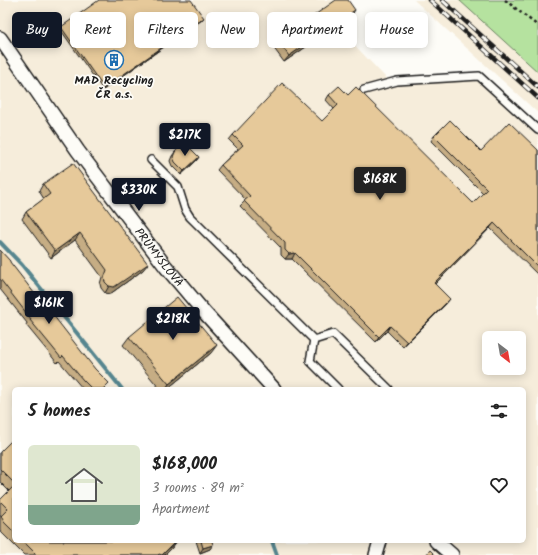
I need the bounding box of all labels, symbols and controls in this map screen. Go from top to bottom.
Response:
chip: Buy [12,12,62,48]
chip: Rent [70,12,126,48]
chip: Filters [134,12,198,48]
chip: New [206,12,259,48]
chip: Apartment [267,12,357,48]
chip: House [365,12,428,48]
building icon: MAD Recycling ČR a.s. [103,49,125,71]
place label: MAD Recycling ČR a.s. [74,71,154,104]
pin: $217K [157,123,213,157]
text: $217K [168,125,202,146]
pin: $168K [352,167,408,201]
text: $168K [363,169,397,190]
pin: $330K [111,178,167,212]
text: $330K [121,180,157,201]
street label: PRŮMYSLOVÁ [129,224,188,291]
pin: $161K [21,291,77,325]
text: $161K [34,293,64,314]
pin: $218K [145,307,201,341]
text: $218K [156,309,190,330]
north arrow [482,331,526,375]
map controls [482,331,526,375]
text: 5 homes [28,398,91,425]
icon: filters [488,400,510,422]
text: $168,000 [152,451,217,478]
icon: home [60,461,108,509]
icon: heart [488,474,510,496]
text: 3 rooms · 89 m² [152,478,244,499]
text: Apartment [152,499,210,520]

